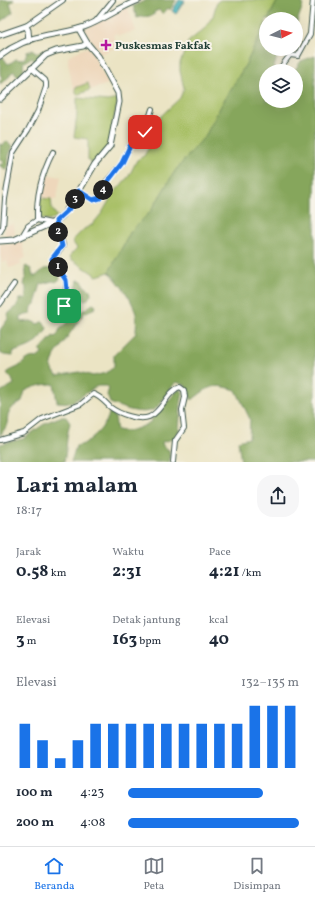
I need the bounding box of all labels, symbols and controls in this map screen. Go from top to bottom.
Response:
north arrow [259,12,303,56]
map controls [259,12,303,108]
marker: Puskesmas Fakfak [100,39,112,51]
place label: Puskesmas Fakfak [115,39,211,54]
button: layers [259,64,303,108]
pin [128,115,162,149]
icon: check [134,121,156,143]
pin: 4 [93,180,113,200]
text: 4 [100,182,106,197]
pin: 3 [65,189,85,209]
text: 3 [72,191,78,206]
pin: 2 [48,222,68,242]
text: 2 [55,224,61,239]
pin: 1 [48,257,68,277]
text: 1 [56,259,60,274]
pin [47,289,81,323]
icon: arrive [53,295,75,317]
text: Lari malam [16,471,138,502]
button: share [257,475,299,517]
text: 18:17 [16,502,42,520]
text: Jarak [16,545,41,560]
text: Waktu [112,545,144,560]
text: Pace [209,545,231,560]
text: 0.58 [16,560,49,583]
text: 2:31 [112,560,142,583]
text: 4:21 [209,560,239,583]
text: km [49,566,67,581]
text: /km [239,566,261,581]
text: Elevasi [16,613,50,628]
text: Detak jantung [112,613,181,628]
text: kcal [209,613,228,628]
text: 3 [16,628,25,651]
text: 163 [112,628,137,651]
text: 40 [209,628,229,651]
text: m [25,634,37,649]
text: bpm [137,634,161,649]
text: Elevasi [16,674,57,692]
text: 132–135 m [241,674,299,692]
text: 100 m [16,784,53,802]
text: 4:23 [80,784,104,802]
text: 200 m [16,814,54,832]
text: 4:08 [80,814,105,832]
tab: Beranda [34,855,75,894]
tab: Peta [143,855,165,894]
tab: Disimpan [233,855,281,894]

